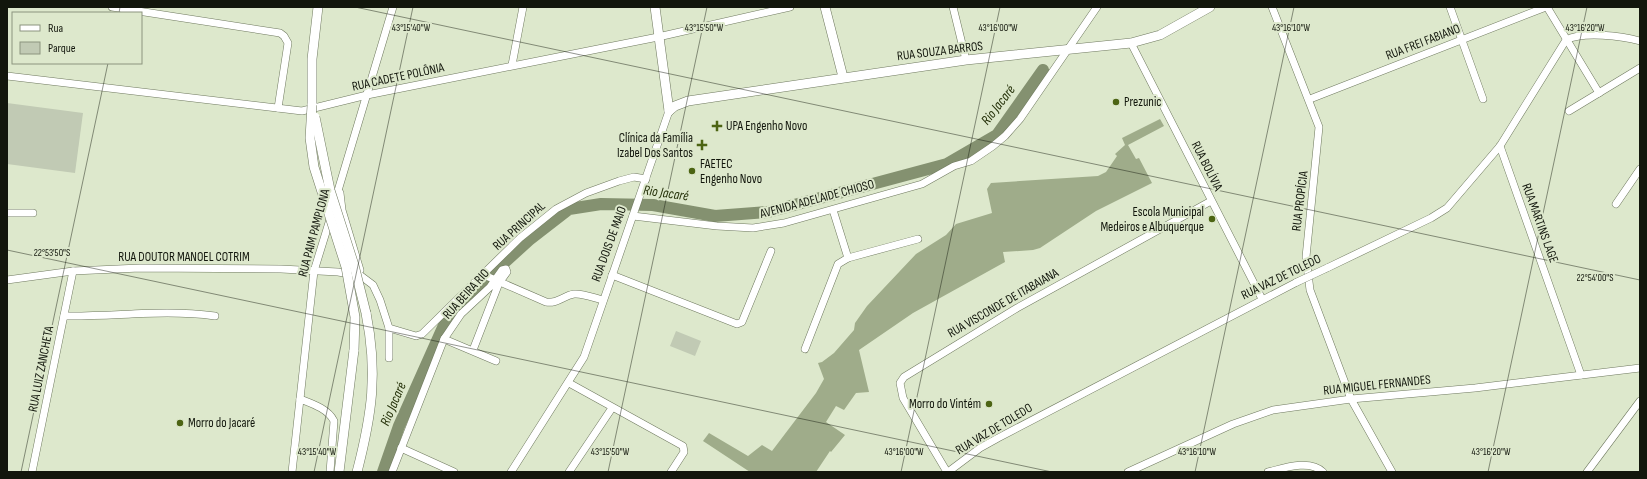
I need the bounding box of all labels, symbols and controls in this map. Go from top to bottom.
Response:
legend [12,12,142,64]
street label: RUA FREI FABIANO [1383,20,1463,64]
text: Rua [48,21,64,36]
text: 43°15'40"W [392,22,431,34]
text: 43°15'50"W [685,22,724,34]
text: 43°16'00"W [978,22,1018,34]
text: 43°16'10"W [1272,22,1311,34]
text: 43°16'20"W [1566,22,1605,34]
street label: RUA SOUZA BARROS [896,38,984,64]
text: Parque [48,41,76,56]
street label: RUA CADETE POLÔNIA [350,59,446,95]
water label: Rio Jacaré [977,81,1019,128]
place label: Prezunic [1124,94,1162,110]
marker: Prezunic [1111,97,1121,107]
place label: UPA Engenho Novo [726,118,807,134]
marker: UPA Engenho Novo [711,120,723,132]
place label: Clínica da Família Izabel Dos Santos [617,130,693,161]
street label: RUA BOLÍVIA [1188,138,1226,194]
marker: Clínica da Família Izabel Dos Santos [696,139,708,151]
place label: FAETEC Engenho Novo [700,156,762,187]
marker: FAETEC Engenho Novo [687,166,697,176]
street label: RUA PROPÍCIA [1288,170,1312,232]
street label: AVENIDA ADELAIDE CHIOSO [757,176,876,222]
water label: Rio Jacaré [642,181,690,205]
street label: RUA MARTINS LAGE [1518,181,1562,265]
street label: RUA PAIM PAMPLONA [295,187,334,279]
street label: RUA PRINCIPAL [489,198,549,254]
street label: RUA DOIS DE MAIO [588,204,630,284]
place label: Escola Municipal Medeiros e Albuquerque [1100,204,1204,235]
marker: Escola Municipal Medeiros e Albuquerque [1207,214,1217,224]
text: 22°53'50"S [34,247,70,259]
street label: RUA DOUTOR MANOEL COTRIM [118,249,250,265]
street label: RUA VAZ DE TOLEDO [1238,251,1324,303]
street label: RUA VISCONDE DE ITABAIANA [945,264,1062,341]
street label: RUA BEIRA RIO [439,266,493,322]
text: 22°54'00"S [1576,272,1614,284]
street label: RUA LUIZ ZANCHETA [25,324,57,413]
street label: RUA MIGUEL FERNANDES [1322,371,1432,399]
water label: Rio Jacaré [376,379,410,428]
place label: Morro do Vintém [909,396,981,412]
marker: Morro do Vintém [984,399,994,409]
street label: RUA VAZ DE TOLEDO [953,400,1035,458]
place label: Morro do Jacaré [188,415,255,431]
marker: Morro do Jacaré [175,418,185,428]
text: 43°15'40"W [298,446,337,458]
text: 43°15'50"W [591,446,630,458]
text: 43°16'00"W [884,446,924,458]
text: 43°16'10"W [1178,446,1217,458]
text: 43°16'20"W [1472,446,1511,458]

